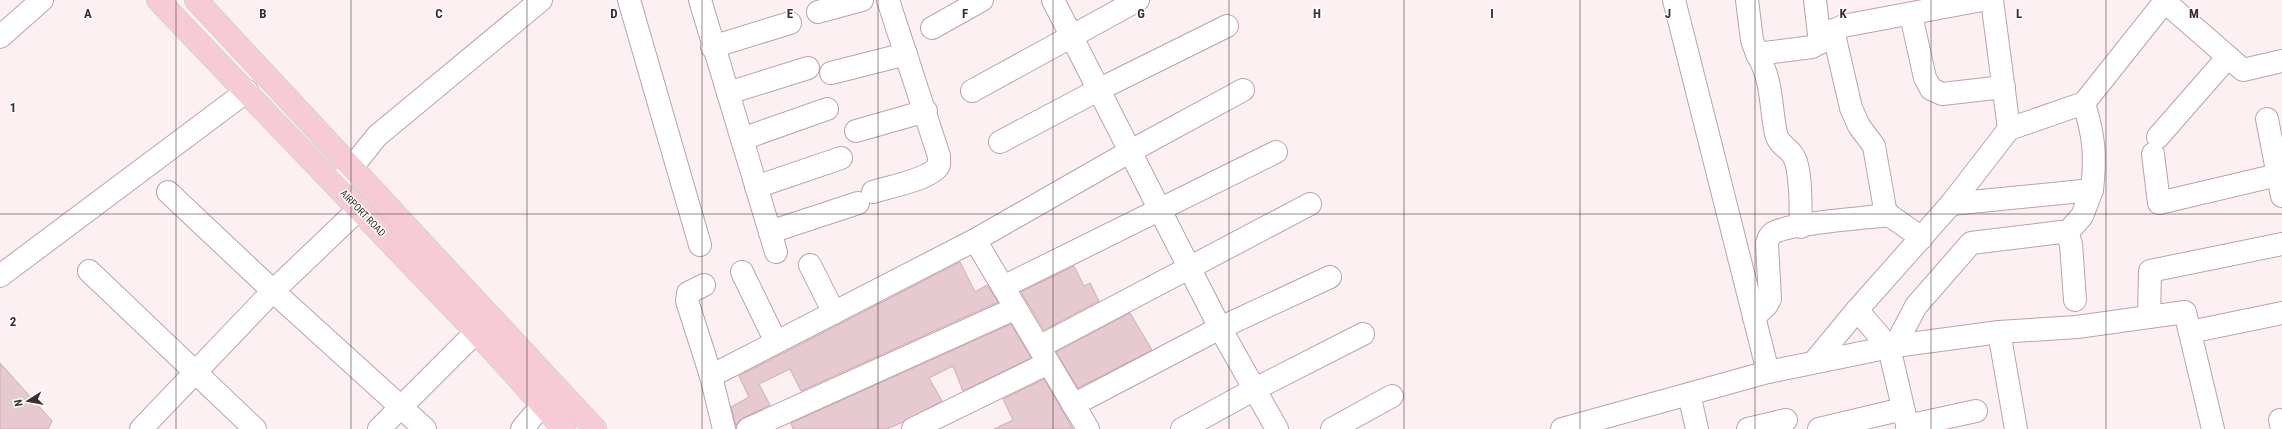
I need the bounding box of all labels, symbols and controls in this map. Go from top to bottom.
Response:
text: A [84,6,92,21]
text: B [259,6,267,21]
text: C [435,6,443,21]
text: D [610,6,618,21]
text: E [787,6,794,21]
text: F [962,6,968,21]
text: G [1137,6,1145,21]
text: H [1313,6,1321,21]
text: I [1490,6,1494,21]
text: J [1665,6,1671,21]
text: K [1839,6,1847,21]
text: L [2016,6,2022,21]
text: M [2189,6,2199,21]
text: 1 [10,100,16,115]
street label: AIRPORT ROAD [338,188,388,239]
text: 2 [10,314,17,329]
north arrow [8,381,48,421]
text: N [12,398,26,407]

